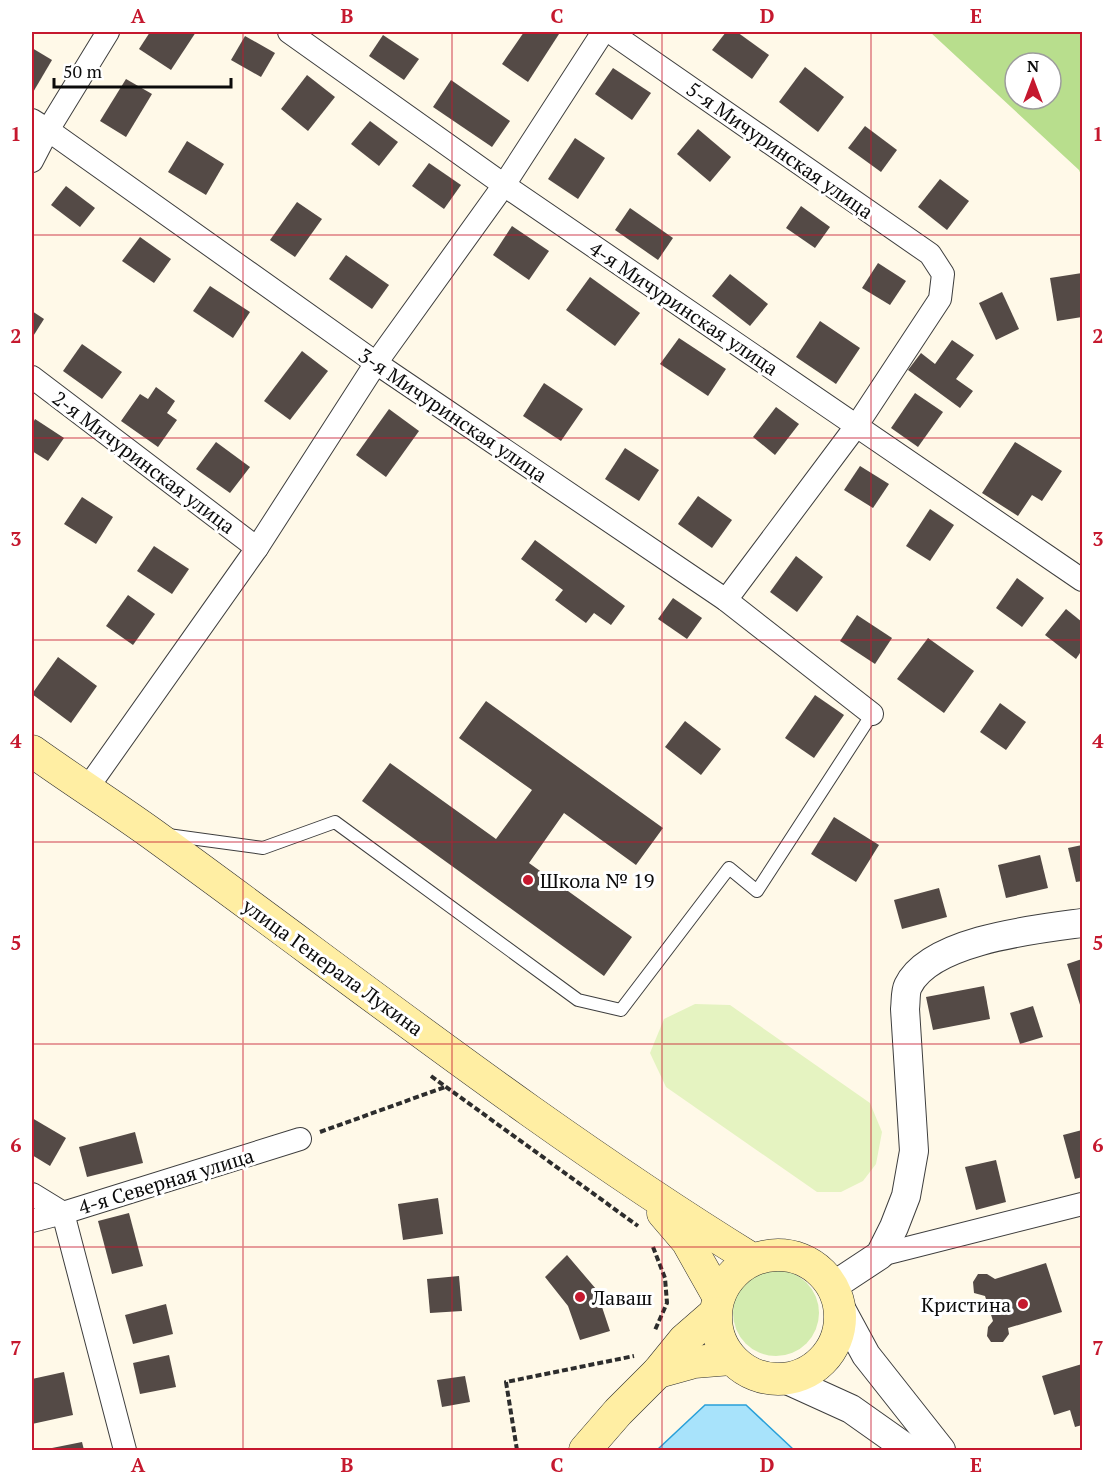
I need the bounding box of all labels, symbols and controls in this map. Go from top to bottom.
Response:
text: A [131,2,146,29]
text: B [341,2,354,29]
text: C [550,2,564,29]
text: D [760,2,774,29]
text: E [970,2,982,29]
scale bar [54,51,231,89]
north arrow [1003,51,1063,111]
text: N [1027,55,1039,77]
text: 50 m [63,59,103,83]
street label: 5-я Мичуринская улица [681,75,879,225]
text: 1 [10,120,22,147]
text: 1 [1092,120,1104,147]
street label: 4-я Мичуринская улица [584,235,784,381]
text: 2 [10,322,22,349]
text: 2 [1092,322,1104,349]
street label: 3-я Мичуринская улица [353,342,553,488]
street label: 2-я Мичуринская улица [47,384,241,540]
text: 3 [10,525,22,552]
text: 3 [1092,525,1104,552]
text: 4 [10,727,22,754]
text: 4 [1092,727,1104,754]
place label: Школа № 19 [540,867,654,894]
marker: Школа № 19 [521,873,535,887]
street label: улица Генерала Лукина [236,892,429,1042]
text: 5 [10,929,22,956]
text: 5 [1092,929,1104,956]
text: 6 [10,1131,22,1158]
text: 6 [1092,1131,1104,1158]
street label: 4-я Северная улица [75,1141,257,1221]
place label: Лаваш [591,1284,653,1311]
marker: Лаваш [573,1290,587,1304]
place label: Кристина [921,1291,1011,1318]
marker: Кристина [1016,1297,1030,1311]
text: 7 [10,1334,22,1361]
text: 7 [1092,1334,1104,1361]
text: A [131,1451,146,1478]
text: B [341,1451,354,1478]
text: C [550,1451,564,1478]
text: D [760,1451,774,1478]
text: E [970,1451,982,1478]

